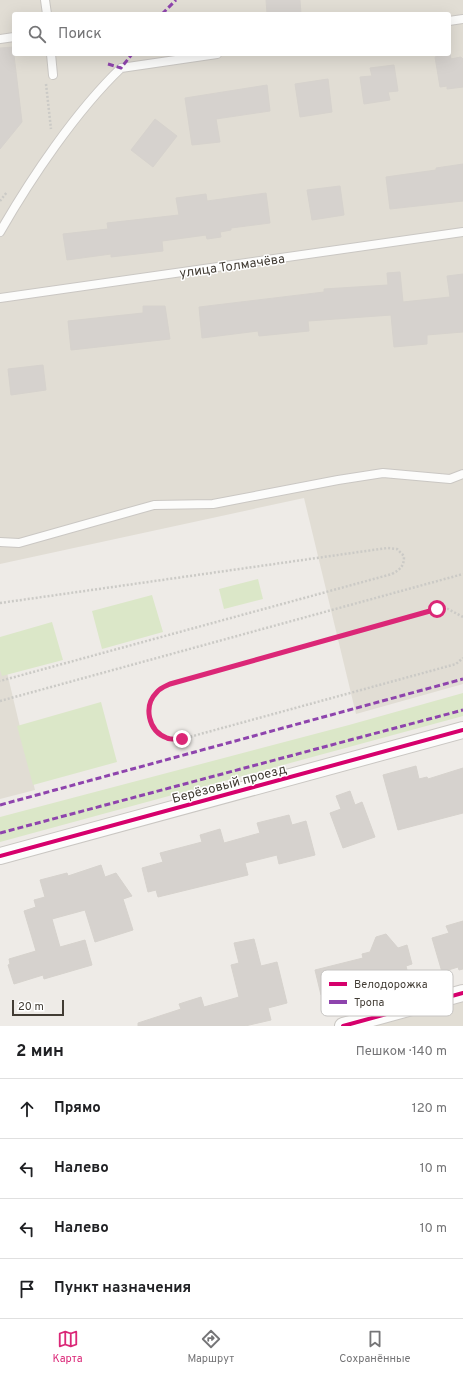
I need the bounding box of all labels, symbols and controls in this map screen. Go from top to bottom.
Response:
search box [12,12,451,56]
icon: search [26,23,48,45]
text: Поиск [58,25,102,44]
street label: улица Толмачёва [179,252,286,282]
route start [428,600,446,618]
route end [173,730,191,748]
street label: Берёзовый проезд [170,762,289,808]
legend [321,970,453,1016]
text: Велодорожка [354,978,428,992]
text: Тропа [354,996,384,1010]
scale bar [12,998,64,1017]
text: 20 m [18,1000,44,1014]
text: 2 мин [16,1041,64,1063]
text: Пешком · 140 m [356,1044,447,1060]
icon: ahead [16,1098,38,1120]
text: Прямо [54,1099,101,1118]
text: 120 m [412,1101,447,1117]
icon: left [16,1158,38,1180]
text: Налево [54,1159,109,1178]
text: 10 m [420,1161,447,1177]
icon: left [16,1218,38,1240]
text: Налево [54,1219,109,1238]
text: 10 m [420,1221,447,1237]
icon: arrive [16,1278,38,1300]
text: Пункт назначения [54,1279,191,1298]
tab: Карта [52,1328,83,1366]
tab: Маршрут [187,1328,234,1366]
tab: Сохранённые [339,1328,411,1366]

